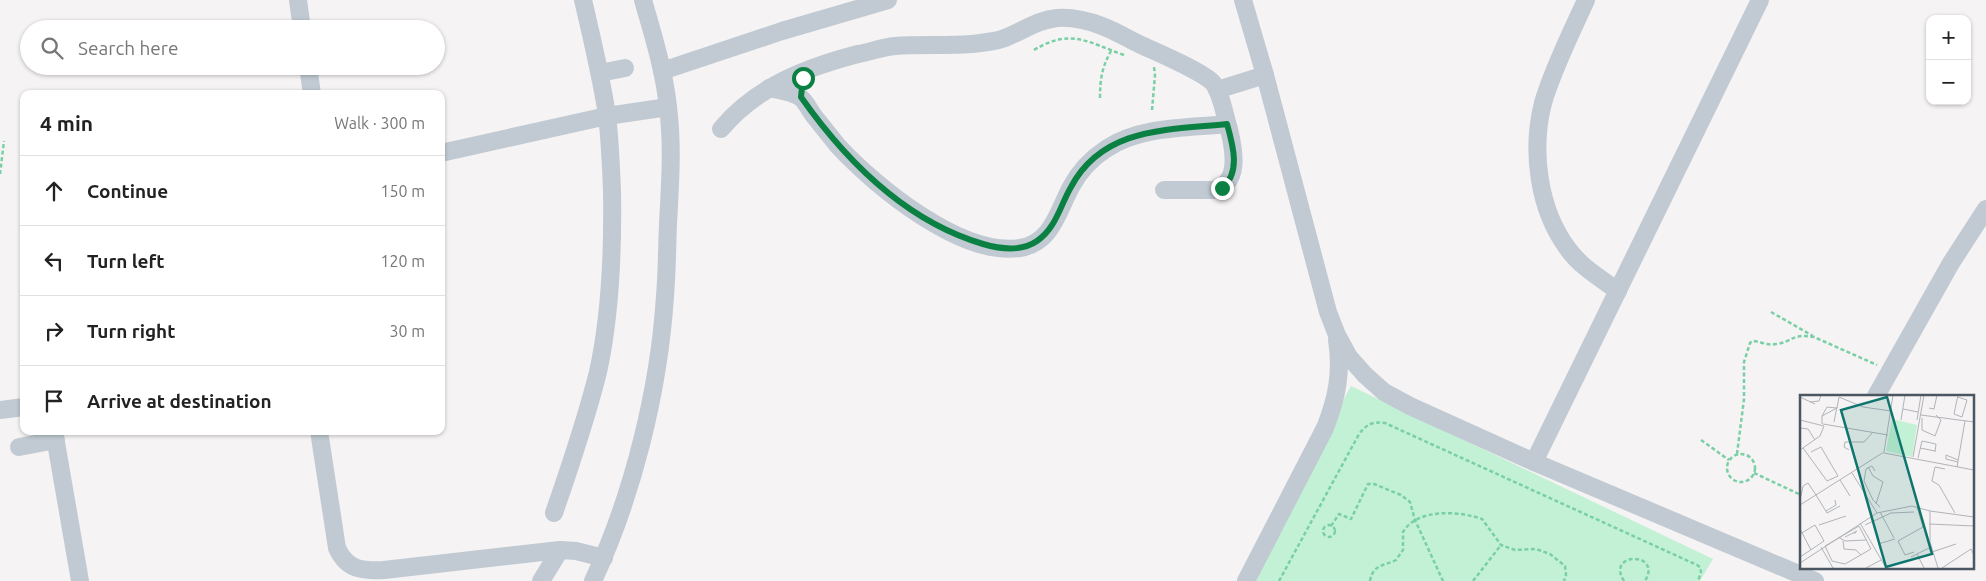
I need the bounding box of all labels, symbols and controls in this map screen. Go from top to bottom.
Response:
map controls [1926,15,1971,105]
button: + [1926,15,1971,60]
search box [20,20,445,75]
icon: search [38,34,66,62]
text: Search here [78,37,178,59]
button: − [1926,60,1971,105]
route start [792,67,815,90]
text: 4 min [40,111,93,135]
text: Walk · 300 m [334,114,425,132]
icon: ahead [40,177,68,205]
route end [1211,177,1234,200]
text: Continue [87,180,168,202]
text: 150 m [380,182,425,200]
icon: left [40,247,68,275]
text: Turn left [87,250,165,272]
text: 120 m [380,252,425,270]
icon: right [40,317,68,345]
text: Turn right [87,320,175,342]
text: 30 m [389,322,425,340]
icon: arrive [40,387,68,415]
text: Arrive at destination [87,390,272,412]
inset map [1800,395,1974,568]

